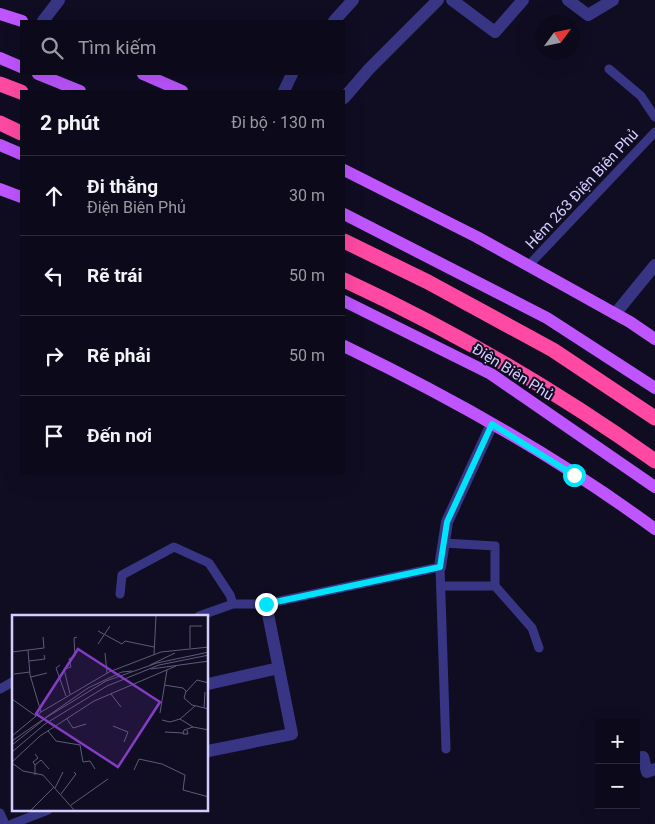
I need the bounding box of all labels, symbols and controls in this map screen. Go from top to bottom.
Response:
north arrow [535,15,580,60]
search box [20,20,345,75]
icon: search [38,34,66,62]
text: Tìm kiếm [78,36,156,59]
text: 2 phút [40,111,100,135]
text: Đi bộ · 130 m [231,113,325,132]
street label: Hẻm 263 Điện Biên Phủ [522,125,642,253]
text: Đi thẳng [87,175,158,198]
icon: ahead [40,182,68,210]
text: 30 m [289,186,325,205]
text: Điện Biên Phủ [87,198,186,217]
icon: left [40,262,68,290]
text: Rẽ trái [87,264,142,287]
text: 50 m [289,266,325,285]
street label: Điện Biên Phủ [469,340,557,404]
icon: right [40,342,68,370]
text: Rẽ phải [87,344,151,367]
text: 50 m [289,346,325,365]
icon: arrive [40,422,68,450]
text: Đến nơi [87,424,152,447]
route start [563,464,586,487]
route end [255,593,278,616]
inset map [12,615,209,812]
map controls [595,719,640,809]
button: + [595,719,640,764]
button: − [595,764,640,809]

